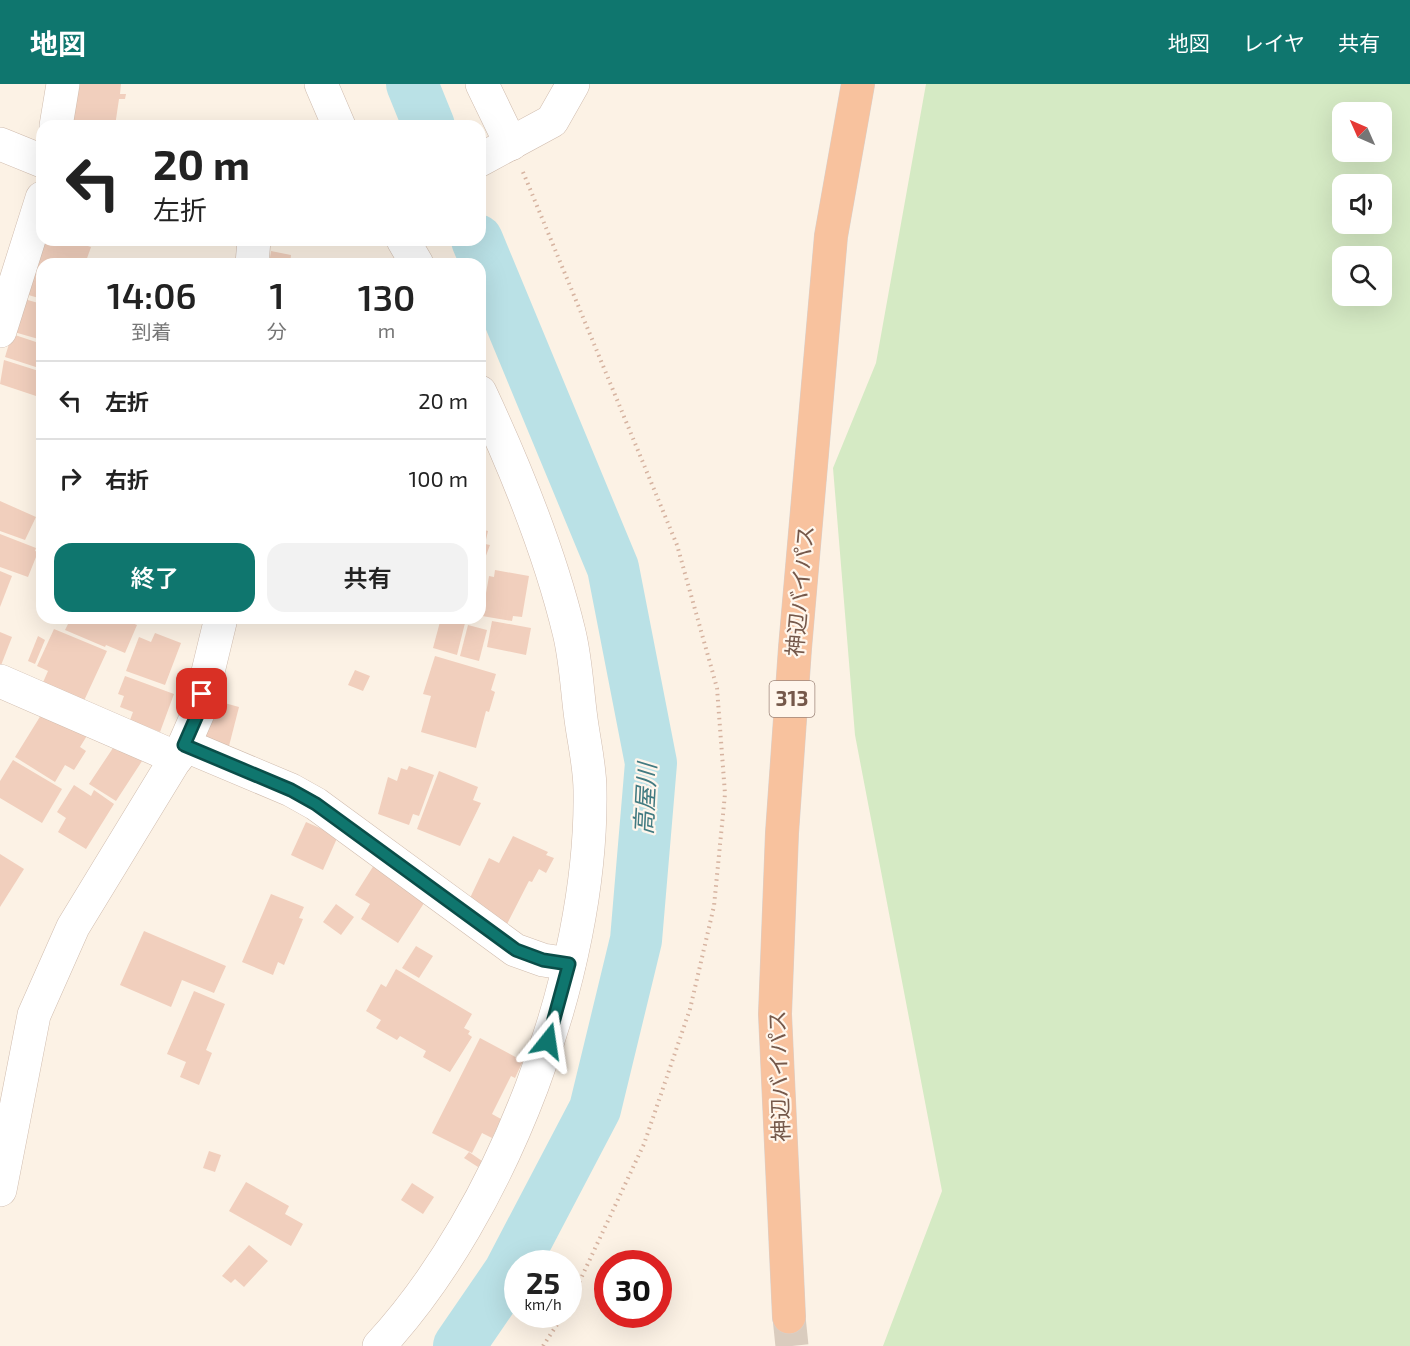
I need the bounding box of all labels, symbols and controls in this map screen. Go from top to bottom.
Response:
text: 地図 [30,26,86,60]
text: 地図 [1168,30,1210,55]
text: レイヤ [1243,30,1305,55]
text: 共有 [1338,30,1380,55]
north arrow [1332,102,1392,162]
map controls [1332,102,1392,306]
text: 20 m [153,138,250,188]
icon: left [54,144,132,222]
button: sound [1332,174,1392,234]
text: 左折 [153,193,207,225]
button: search [1332,246,1392,306]
text: 14:06 [107,273,196,316]
text: 1 [270,273,285,316]
text: 130 [358,275,415,318]
text: m [378,318,395,342]
text: 到着 [132,319,172,343]
text: 分 [267,319,287,343]
icon: left [54,384,87,417]
text: 20 m [418,387,468,413]
text: 左折 [105,388,149,414]
icon: right [54,462,87,495]
text: 100 m [409,465,468,491]
text: 右折 [105,466,149,492]
street label: 神辺バイパス [780,524,818,658]
button: 終了 [54,543,255,612]
button: 共有 [267,543,468,612]
pin [176,668,227,719]
icon: arrive [185,677,218,710]
road number: 313 [770,681,814,717]
water label: 高屋川 [628,759,661,836]
position arrow [516,1009,580,1073]
street label: 神辺バイパス [763,1010,793,1142]
speed limit sign: 30 [594,1250,672,1328]
text: 25 [526,1264,560,1300]
text: km/h [524,1295,562,1313]

